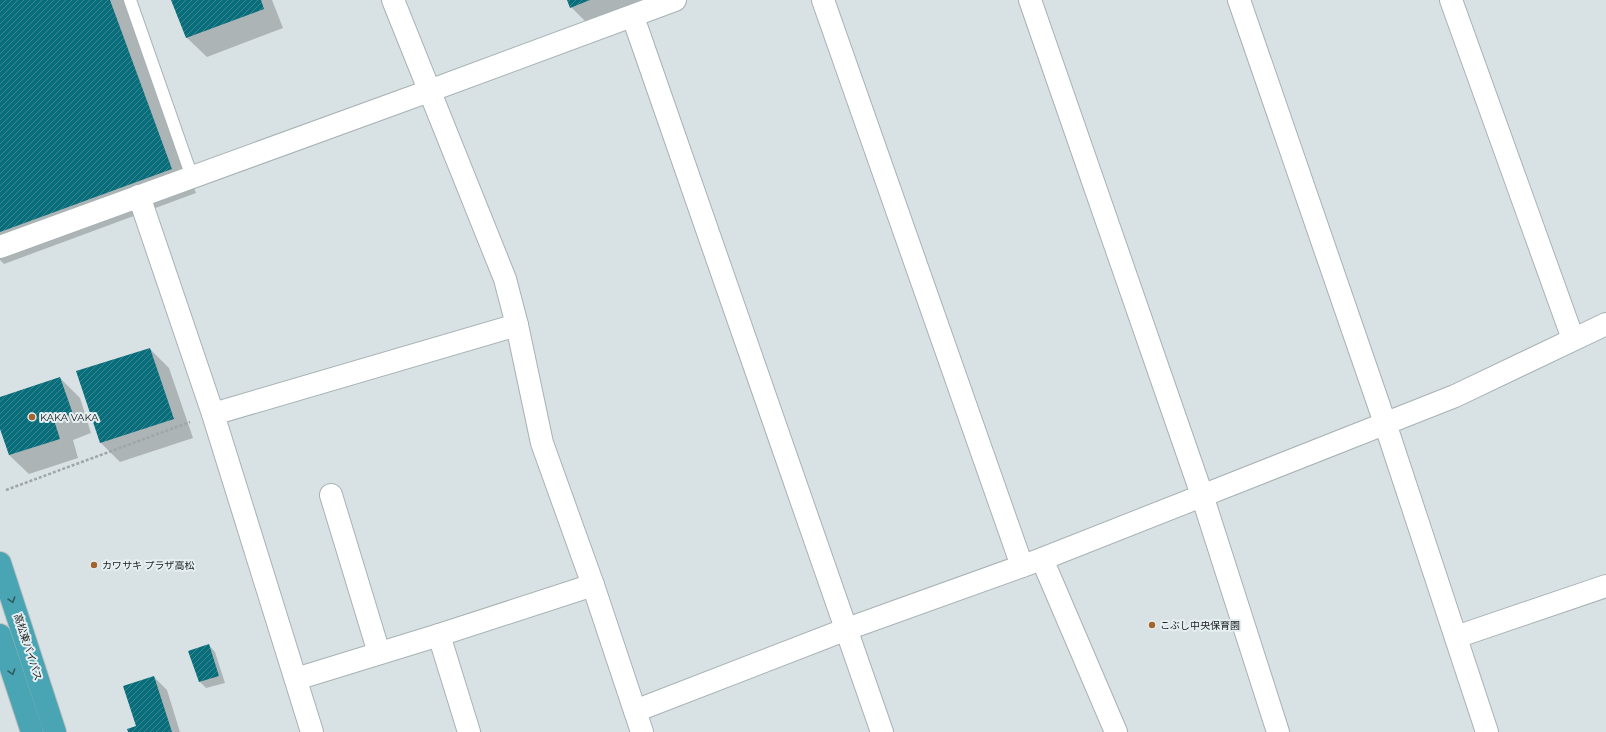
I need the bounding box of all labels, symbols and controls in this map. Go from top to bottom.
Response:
place label: KAKA VAKA [40,411,99,424]
marker: KAKA VAKA [27,412,37,422]
place label: カワサキ プラザ高松 [102,559,195,572]
marker: カワサキ プラザ高松 [89,560,99,570]
one-way arrow [7,596,16,603]
street label: 高松東バイパス [11,612,45,682]
place label: こぶし中央保育園 [1160,619,1240,632]
marker: こぶし中央保育園 [1147,620,1157,630]
one-way arrow [7,668,16,675]

